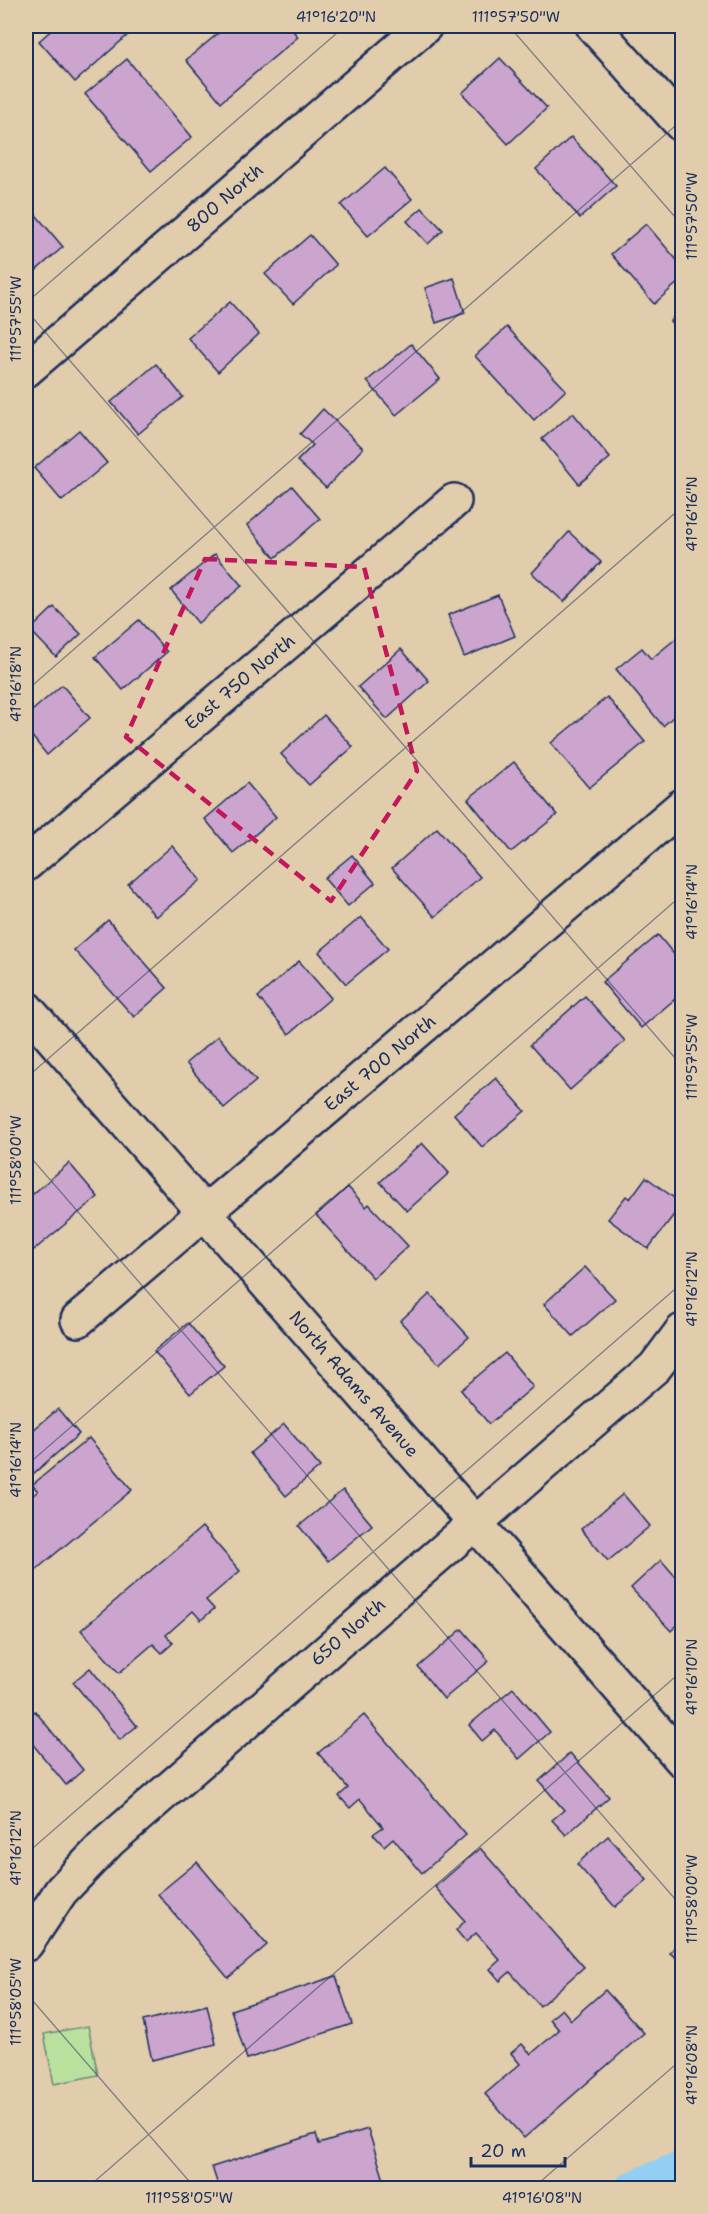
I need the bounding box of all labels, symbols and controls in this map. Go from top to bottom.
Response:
text: 41°16'20"N [296,7,376,27]
text: 111°57'50"W [472,7,560,27]
street label: 800 North [181,158,269,238]
text: 111°57'50"W [682,172,702,260]
text: 111°57'55"W [6,276,26,362]
text: 41°16'16"N [682,476,702,552]
street label: East 750 North [180,629,300,735]
text: 41°16'18"N [6,646,26,722]
text: 41°16'14"N [682,864,702,940]
street label: East 700 North [319,1009,441,1117]
text: 111°57'55"W [682,1014,702,1100]
text: 111°58'00"W [6,1115,26,1205]
text: 41°16'12"N [682,1251,702,1327]
street label: North Adams Avenue [284,1306,424,1462]
text: 41°16'14"N [6,1422,26,1498]
street label: 650 North [305,1593,391,1671]
text: 41°16'10"N [682,1639,702,1715]
text: 41°16'12"N [6,1810,26,1886]
text: 111°58'00"W [682,1854,702,1944]
text: 111°58'05"W [6,1958,26,2046]
text: 41°16'08"N [682,2025,702,2105]
scale bar [471,2130,566,2168]
text: 20 m [480,2139,526,2163]
text: 111°58'05"W [145,2188,233,2208]
text: 41°16'08"N [502,2188,582,2208]

